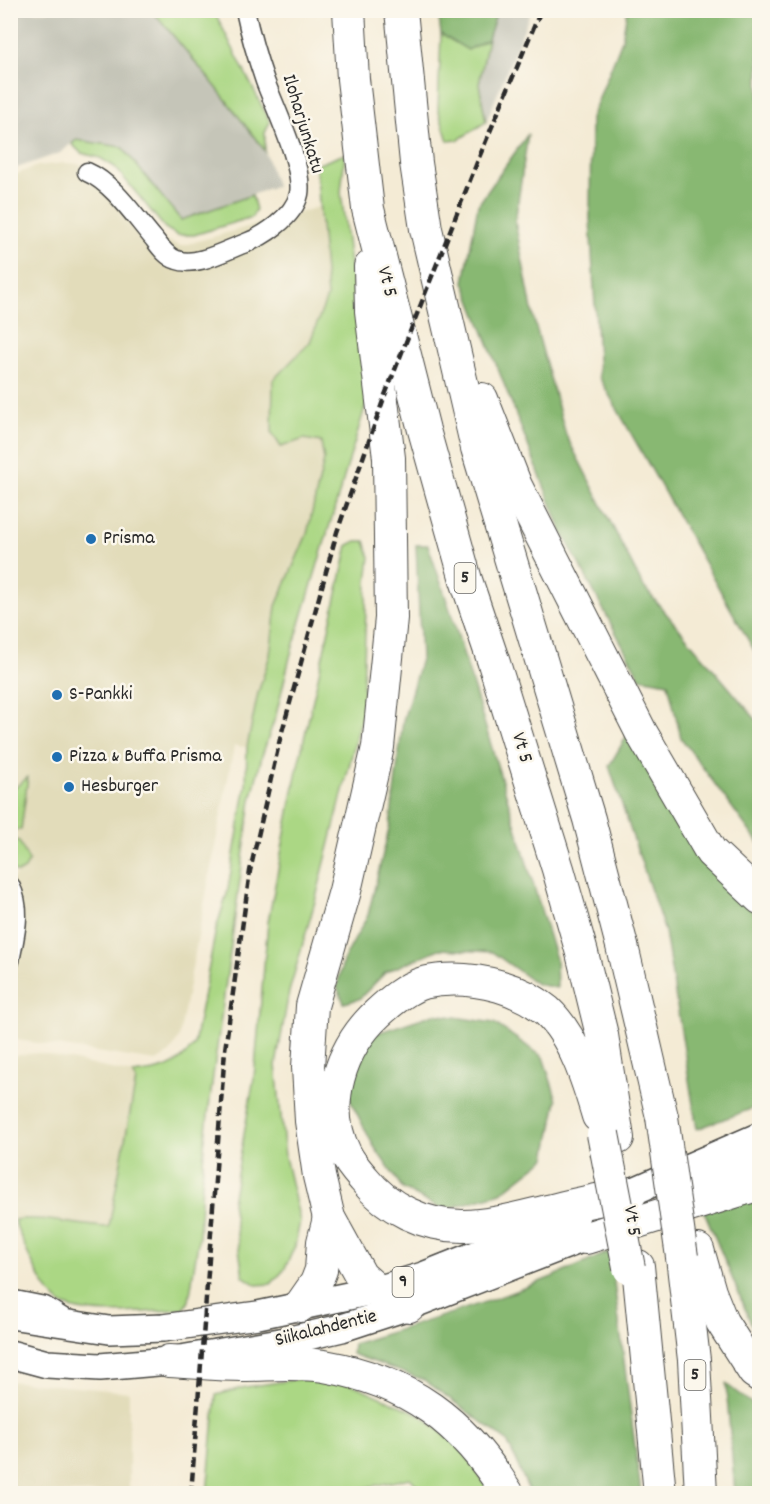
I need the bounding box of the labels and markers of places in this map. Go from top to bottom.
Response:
place label: Prisma [103,525,155,553]
marker: Prisma [84,532,98,546]
place label: S-Pankki [69,681,133,709]
marker: S-Pankki [50,688,64,702]
place label: Pizza & Buffa Prisma [69,743,222,771]
marker: Pizza & Buffa Prisma [50,750,64,764]
place label: Hesburger [81,773,159,801]
marker: Hesburger [62,780,76,794]

